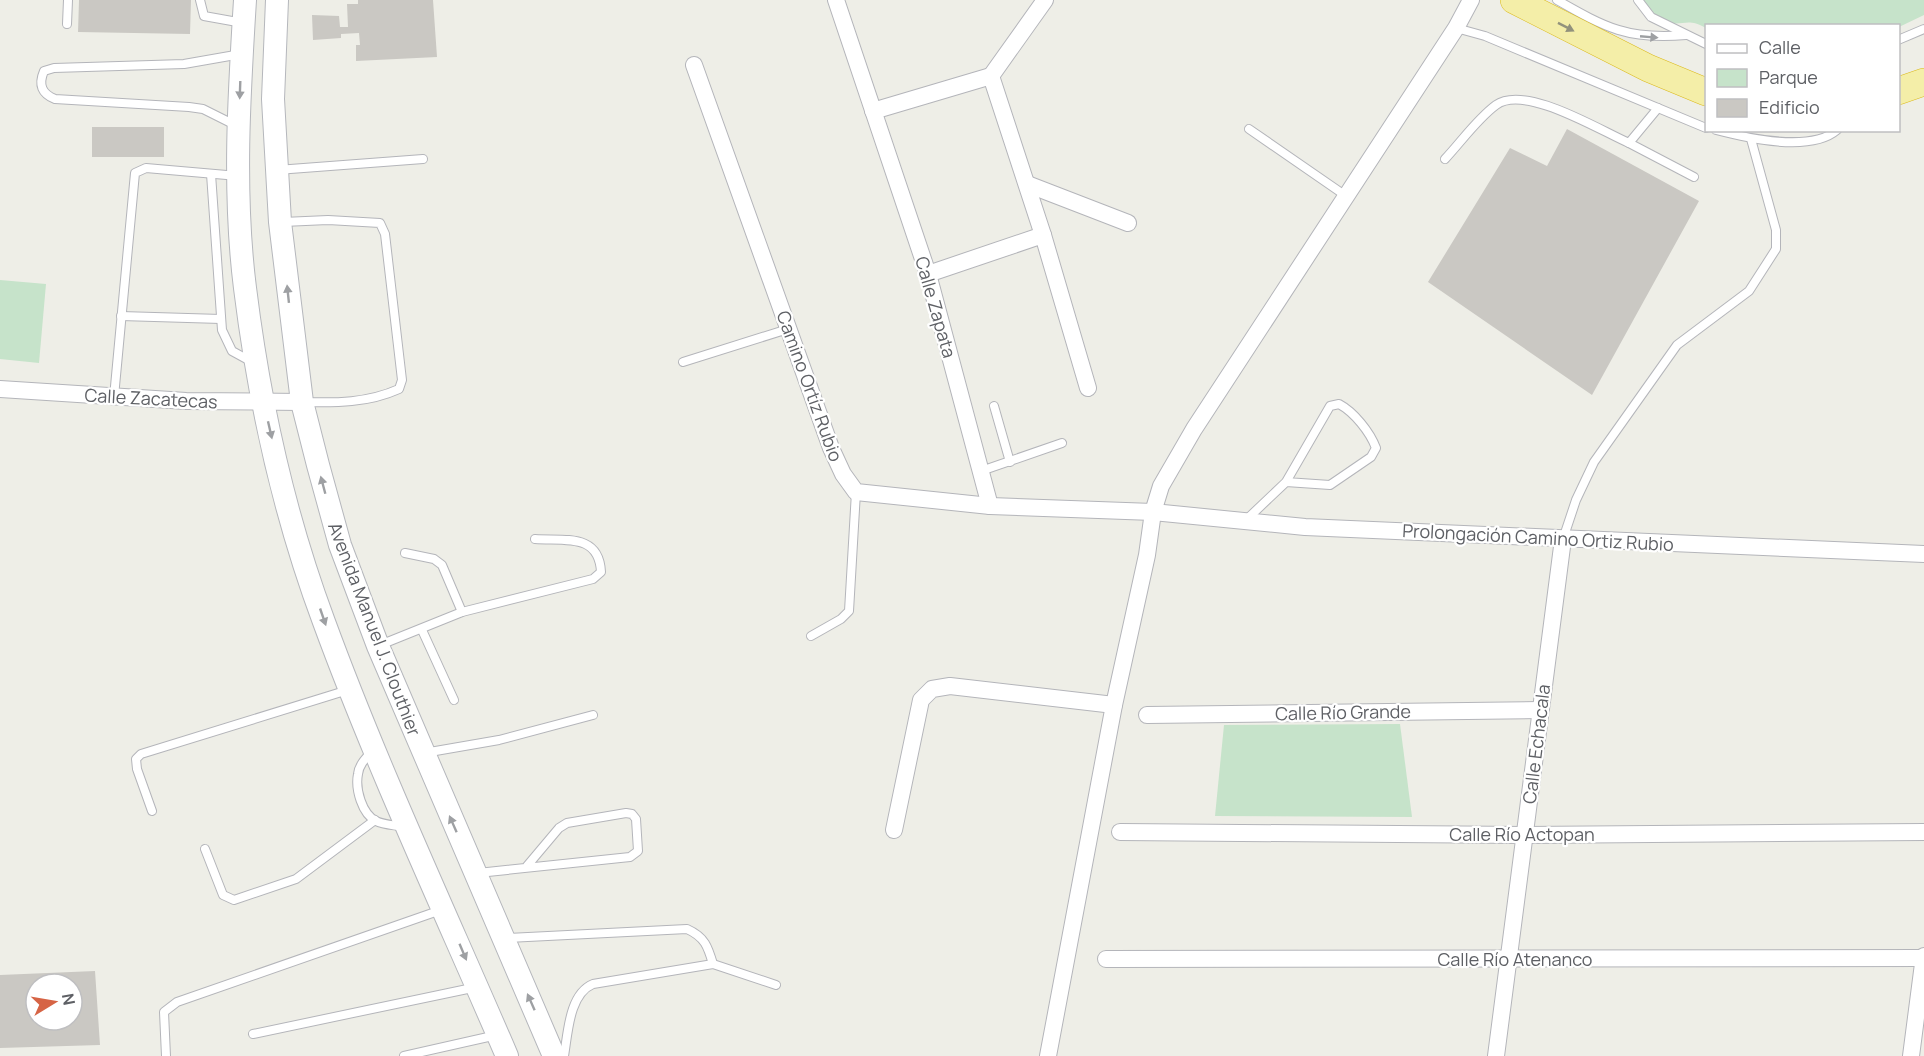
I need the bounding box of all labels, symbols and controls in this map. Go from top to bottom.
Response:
one-way arrow [1558,22,1575,32]
legend [1705,24,1900,132]
one-way arrow [1639,32,1658,42]
text: Calle [1759,35,1801,59]
text: Parque [1759,65,1818,89]
one-way arrow [236,81,245,100]
text: Edificio [1759,95,1820,119]
street label: Calle Zapata [910,254,962,360]
one-way arrow [283,284,292,303]
street label: Camino Ortíz Rubio [772,307,848,465]
street label: Calle Zacatecas [84,383,218,413]
one-way arrow [265,421,275,439]
one-way arrow [318,476,328,494]
street label: Prolongación Camino Ortiz Rubio [1402,518,1674,556]
street label: Avenida Manuel J. Clouthier [323,519,427,740]
one-way arrow [318,609,328,627]
street label: Calle Echacala [1517,683,1555,805]
street label: Calle Río Grande [1275,699,1411,725]
one-way arrow [448,815,457,832]
street label: Calle Río Actopan [1449,822,1595,846]
one-way arrow [458,944,467,961]
street label: Calle Río Atenanco [1437,947,1593,971]
north arrow [24,972,84,1032]
text: N [57,991,81,1007]
one-way arrow [526,994,535,1011]

